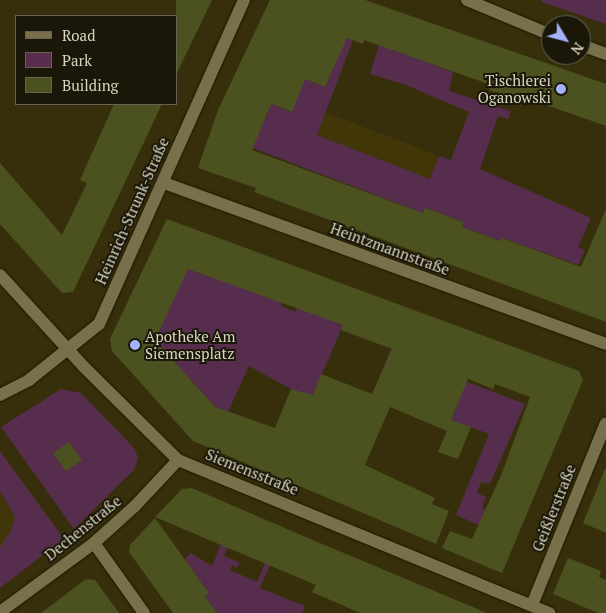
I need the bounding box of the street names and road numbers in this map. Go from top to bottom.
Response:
street label: Heinrich-Strunk-Straße [91,135,173,287]
street label: Heintzmannstraße [328,219,452,279]
street label: Siemensstraße [203,445,301,499]
street label: Geißlerstraße [528,462,580,554]
street label: Dechenstraße [41,492,125,564]

